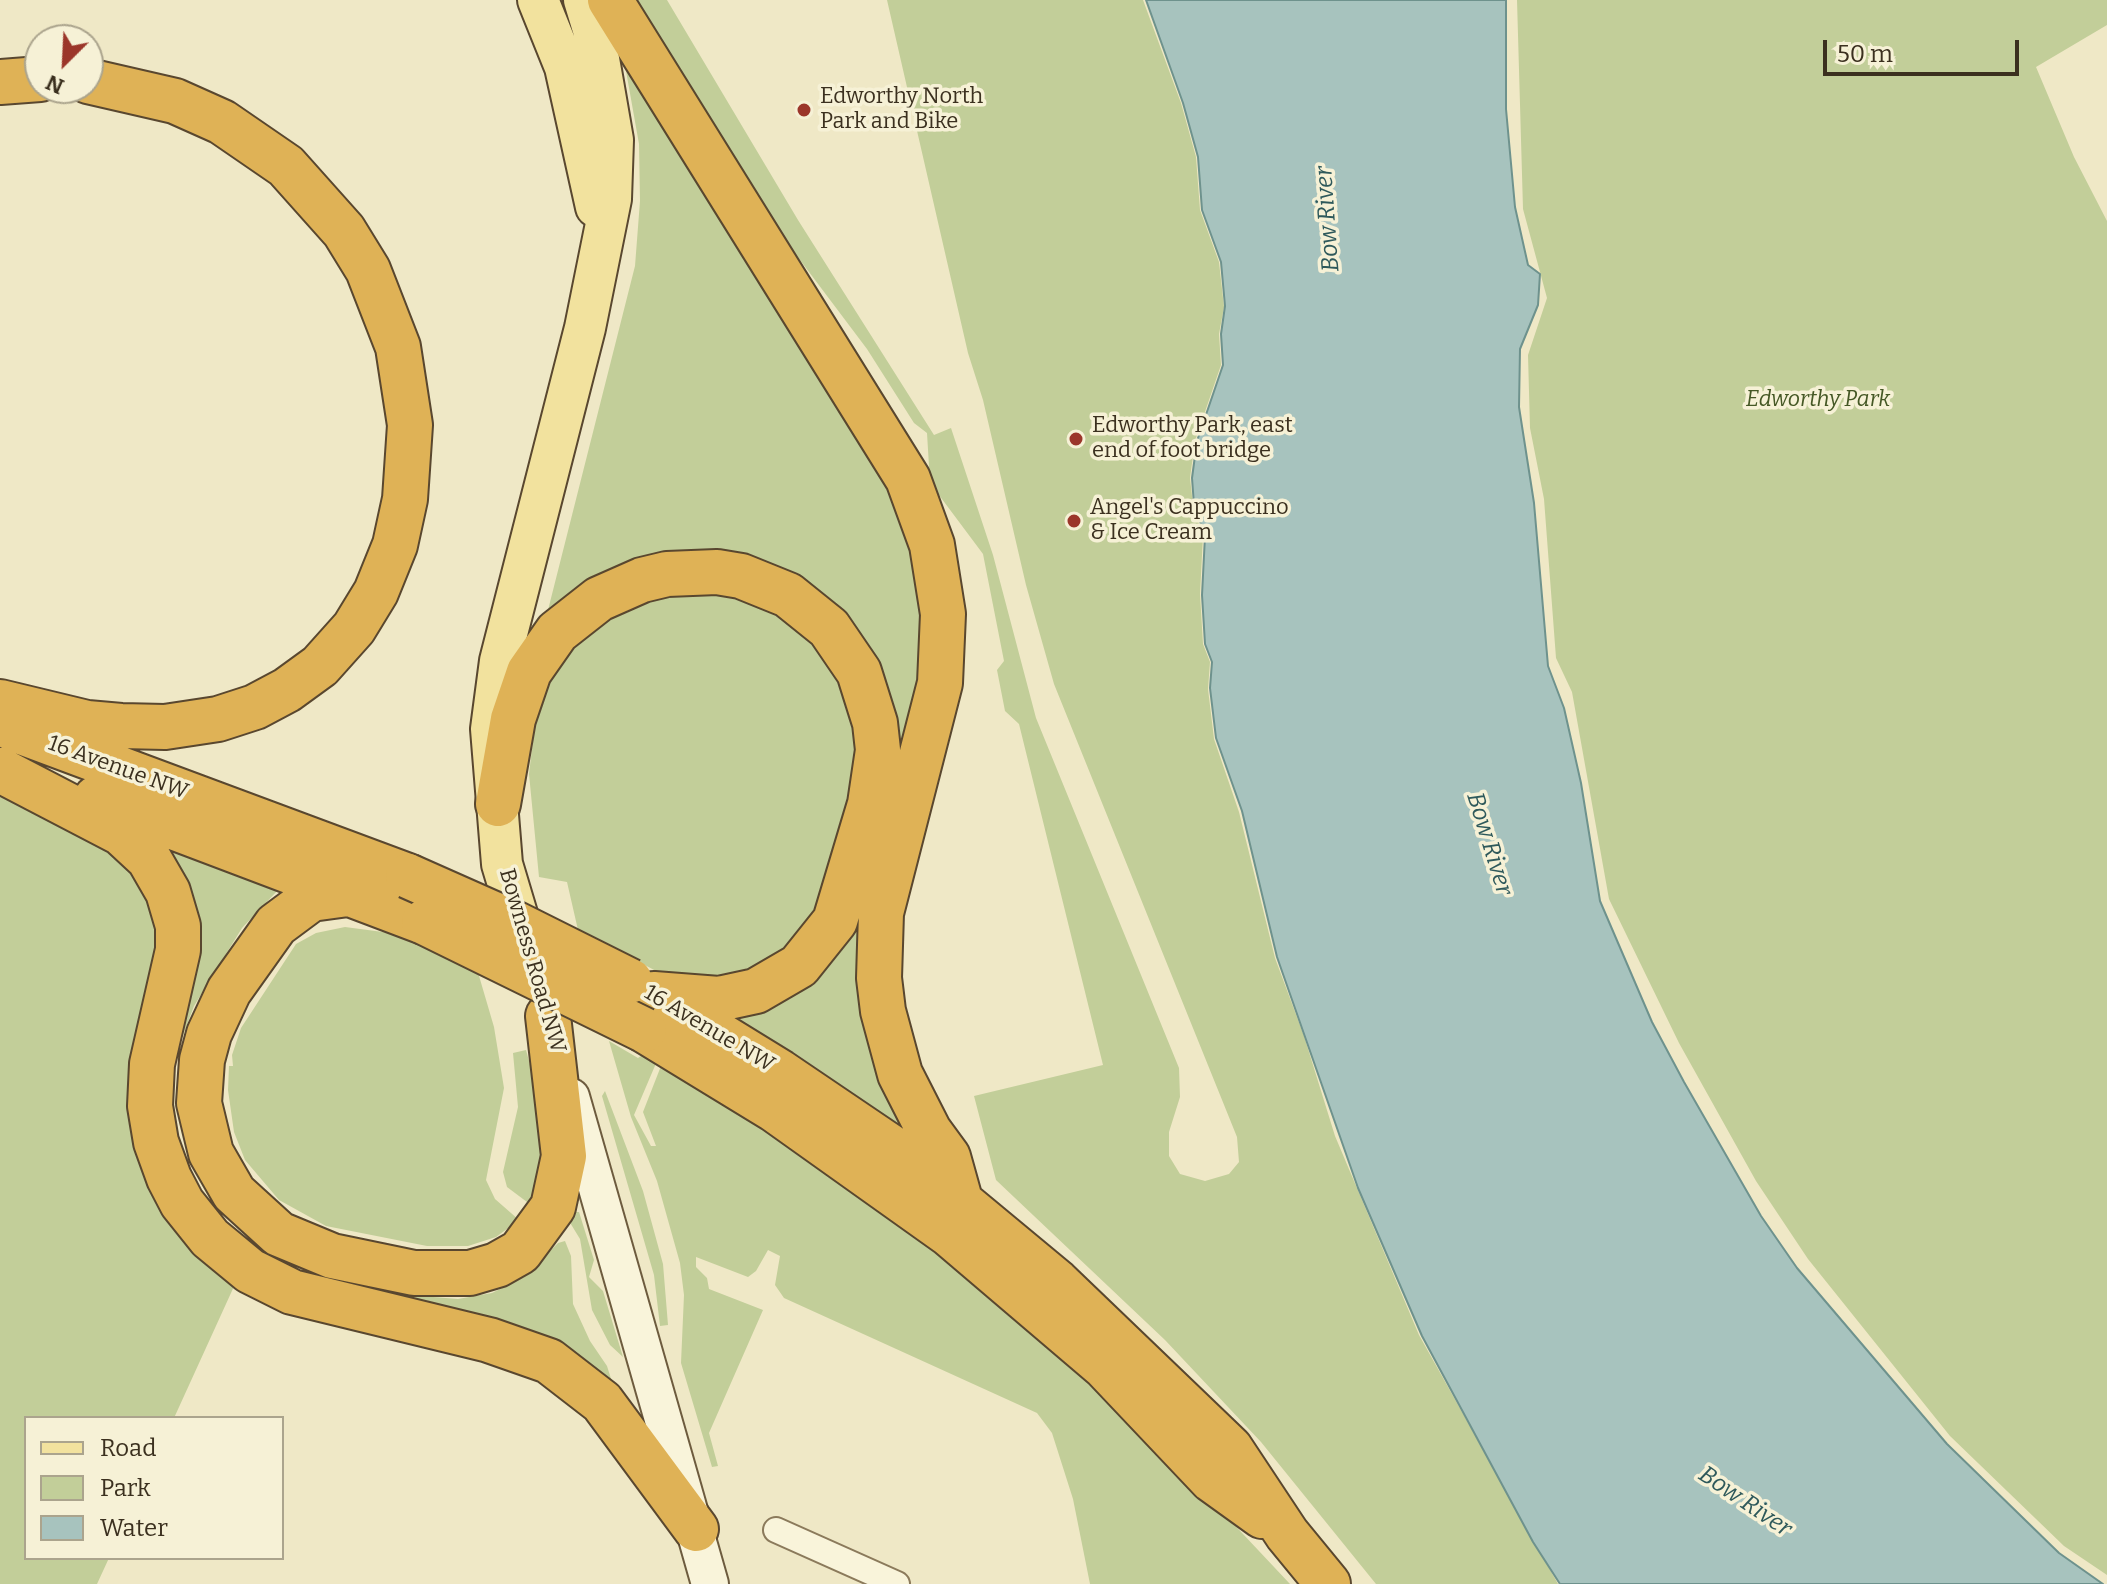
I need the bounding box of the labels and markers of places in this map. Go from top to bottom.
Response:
place label: Edworthy North Park and Bike [820,84,983,136]
marker: Edworthy North Park and Bike [795,101,813,119]
place label: Edworthy Park, east end of foot bridge [1092,413,1293,464]
marker: Edworthy Park, east end of foot bridge [1067,430,1085,448]
place label: Angel's Cappuccino & Ice Cream [1090,495,1289,546]
marker: Angel's Cappuccino & Ice Cream [1065,512,1083,530]

